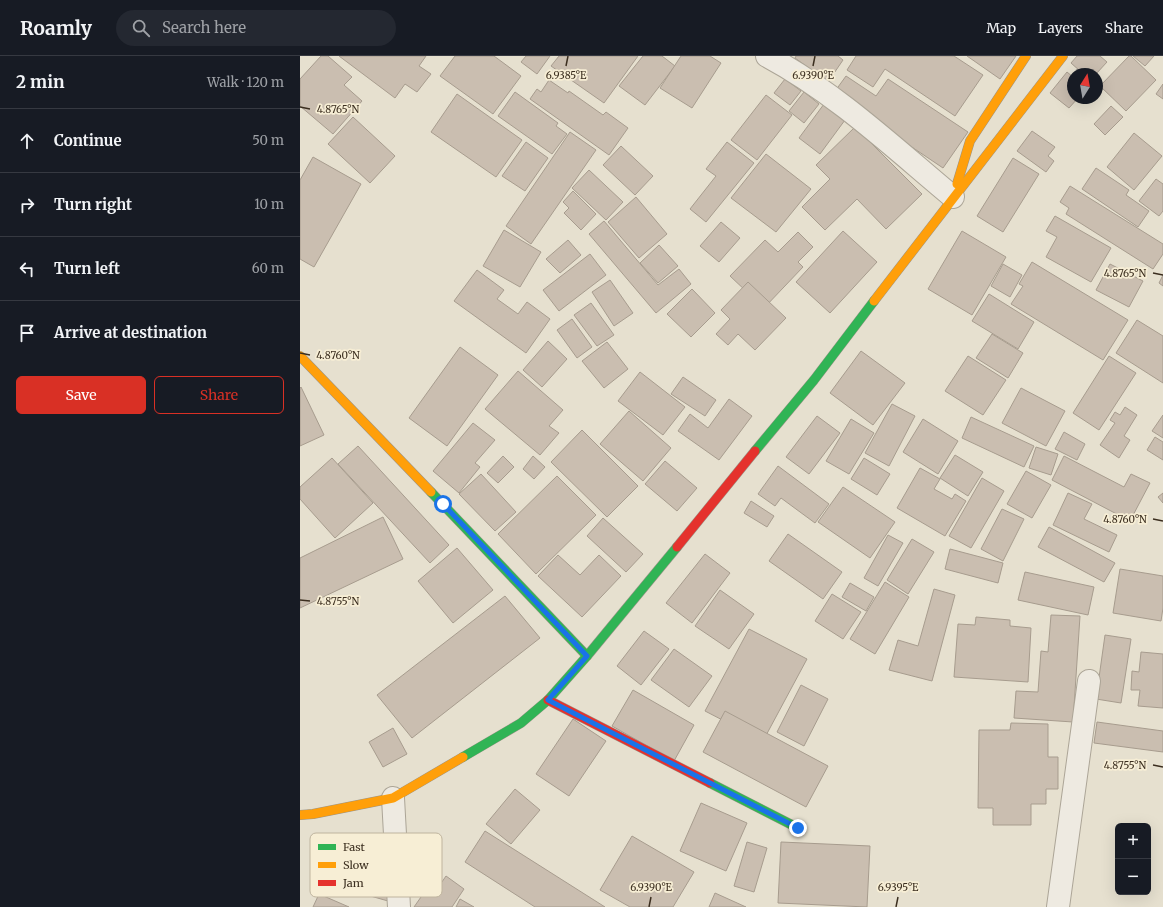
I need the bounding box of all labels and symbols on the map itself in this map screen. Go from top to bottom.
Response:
north arrow [1067,68,1103,104]
text: 6.9385°E [546,69,587,82]
text: 6.9390°E [792,69,834,82]
text: 4.8765°N [317,103,360,116]
text: 4.8765°N [1104,267,1147,280]
text: 4.8760°N [316,349,360,362]
route start [434,495,452,513]
text: 4.8760°N [1103,513,1147,526]
text: 4.8755°N [317,595,359,608]
text: 4.8755°N [1104,759,1146,772]
route end [789,819,807,837]
legend [310,833,442,897]
text: Fast [343,840,366,854]
text: Slow [343,858,369,872]
text: Jam [342,876,364,890]
text: 6.9390°E [630,881,672,894]
text: 6.9395°E [878,881,919,894]

